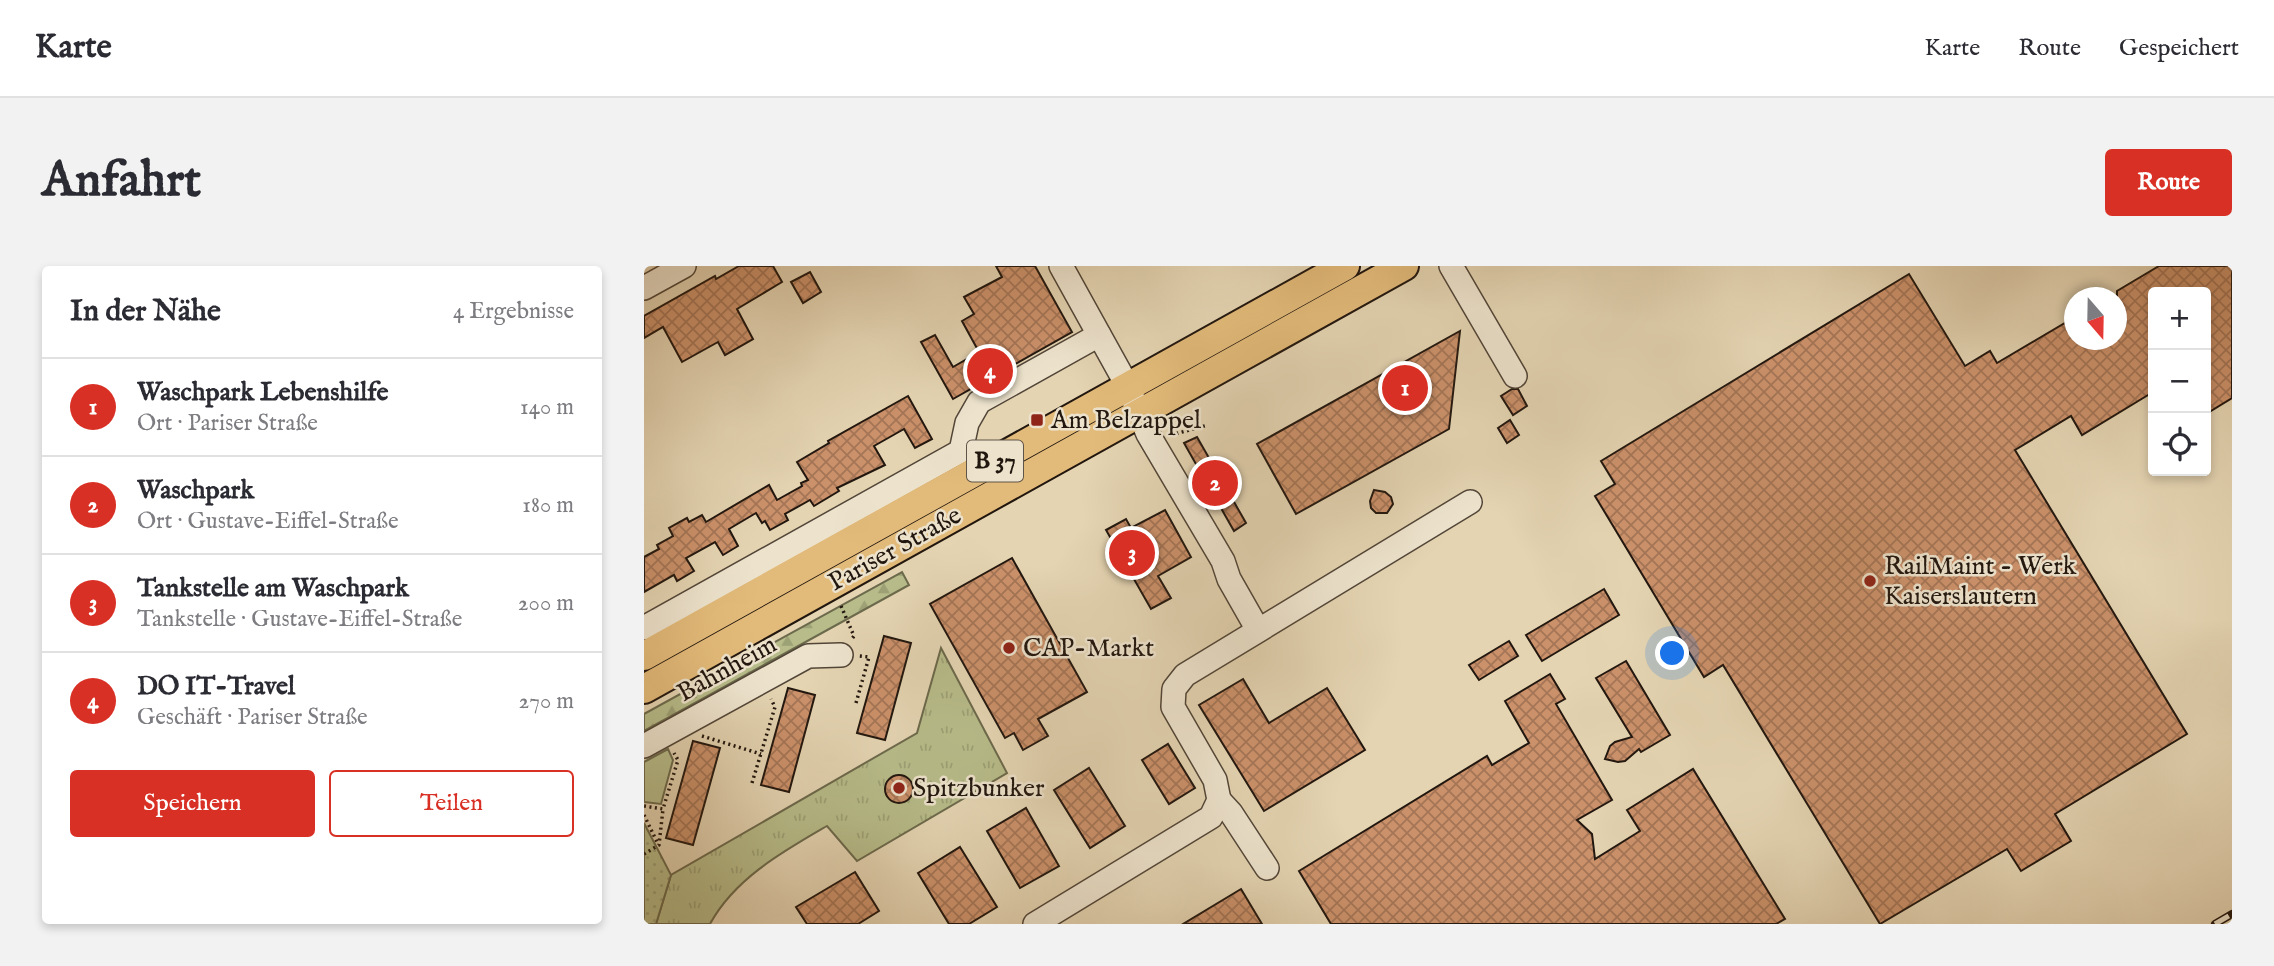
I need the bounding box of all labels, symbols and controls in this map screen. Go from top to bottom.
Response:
text: Karte [35,27,112,69]
text: Karte [1925,33,1980,64]
text: Route [2018,33,2081,64]
text: Gespeichert [2119,33,2239,64]
button: Route [2105,149,2232,216]
text: Anfahrt [42,151,201,213]
north arrow [2064,287,2127,350]
map controls [2148,287,2211,476]
button: + [2148,287,2211,350]
text: In der Nähe [70,293,221,331]
text: 4 Ergebnisse [453,297,574,326]
pin: 4 [967,345,1013,397]
button: − [2148,350,2211,413]
pin: 1 [1382,362,1428,414]
text: Waschpark Lebenshilfe [137,376,389,409]
text: 1 [89,393,97,422]
text: 140 m [520,393,574,422]
place label: Am Belzappel [1050,404,1202,437]
text: Ort · Pariser Straße [137,409,318,438]
marker: Am Belzappel [1029,412,1045,428]
button: locate [2148,413,2211,476]
road number: B 37 [967,440,1023,482]
pin: 2 [1192,457,1238,509]
text: Waschpark [137,474,254,507]
text: 2 [88,491,98,520]
text: 180 m [522,491,574,520]
street label: Pariser Straße [823,499,967,599]
text: Ort · Gustave-Eiffel-Straße [137,507,399,536]
pin: 3 [1109,527,1155,579]
place label: RailMaint - Werk Kaiserslautern [1884,550,2078,613]
text: Tankstelle am Waschpark [137,572,409,605]
marker: RailMaint - Werk Kaiserslautern [1862,573,1878,589]
text: 3 [89,589,97,618]
text: 200 m [518,589,574,618]
text: Tankstelle · Gustave-Eiffel-Straße [137,605,462,634]
street label: Bahnheim [671,628,783,710]
place label: CAP-Markt [1023,632,1154,665]
your location [1655,636,1689,670]
marker: CAP-Markt [1001,640,1017,656]
text: DO IT-Travel [137,670,295,703]
text: 4 [87,687,99,716]
text: 270 m [519,687,574,716]
text: Geschäft · Pariser Straße [137,703,368,732]
button: Speichern [70,770,315,837]
button: Teilen [329,770,574,837]
place label: Spitzbunker [913,772,1045,805]
marker: Spitzbunker [891,780,907,796]

